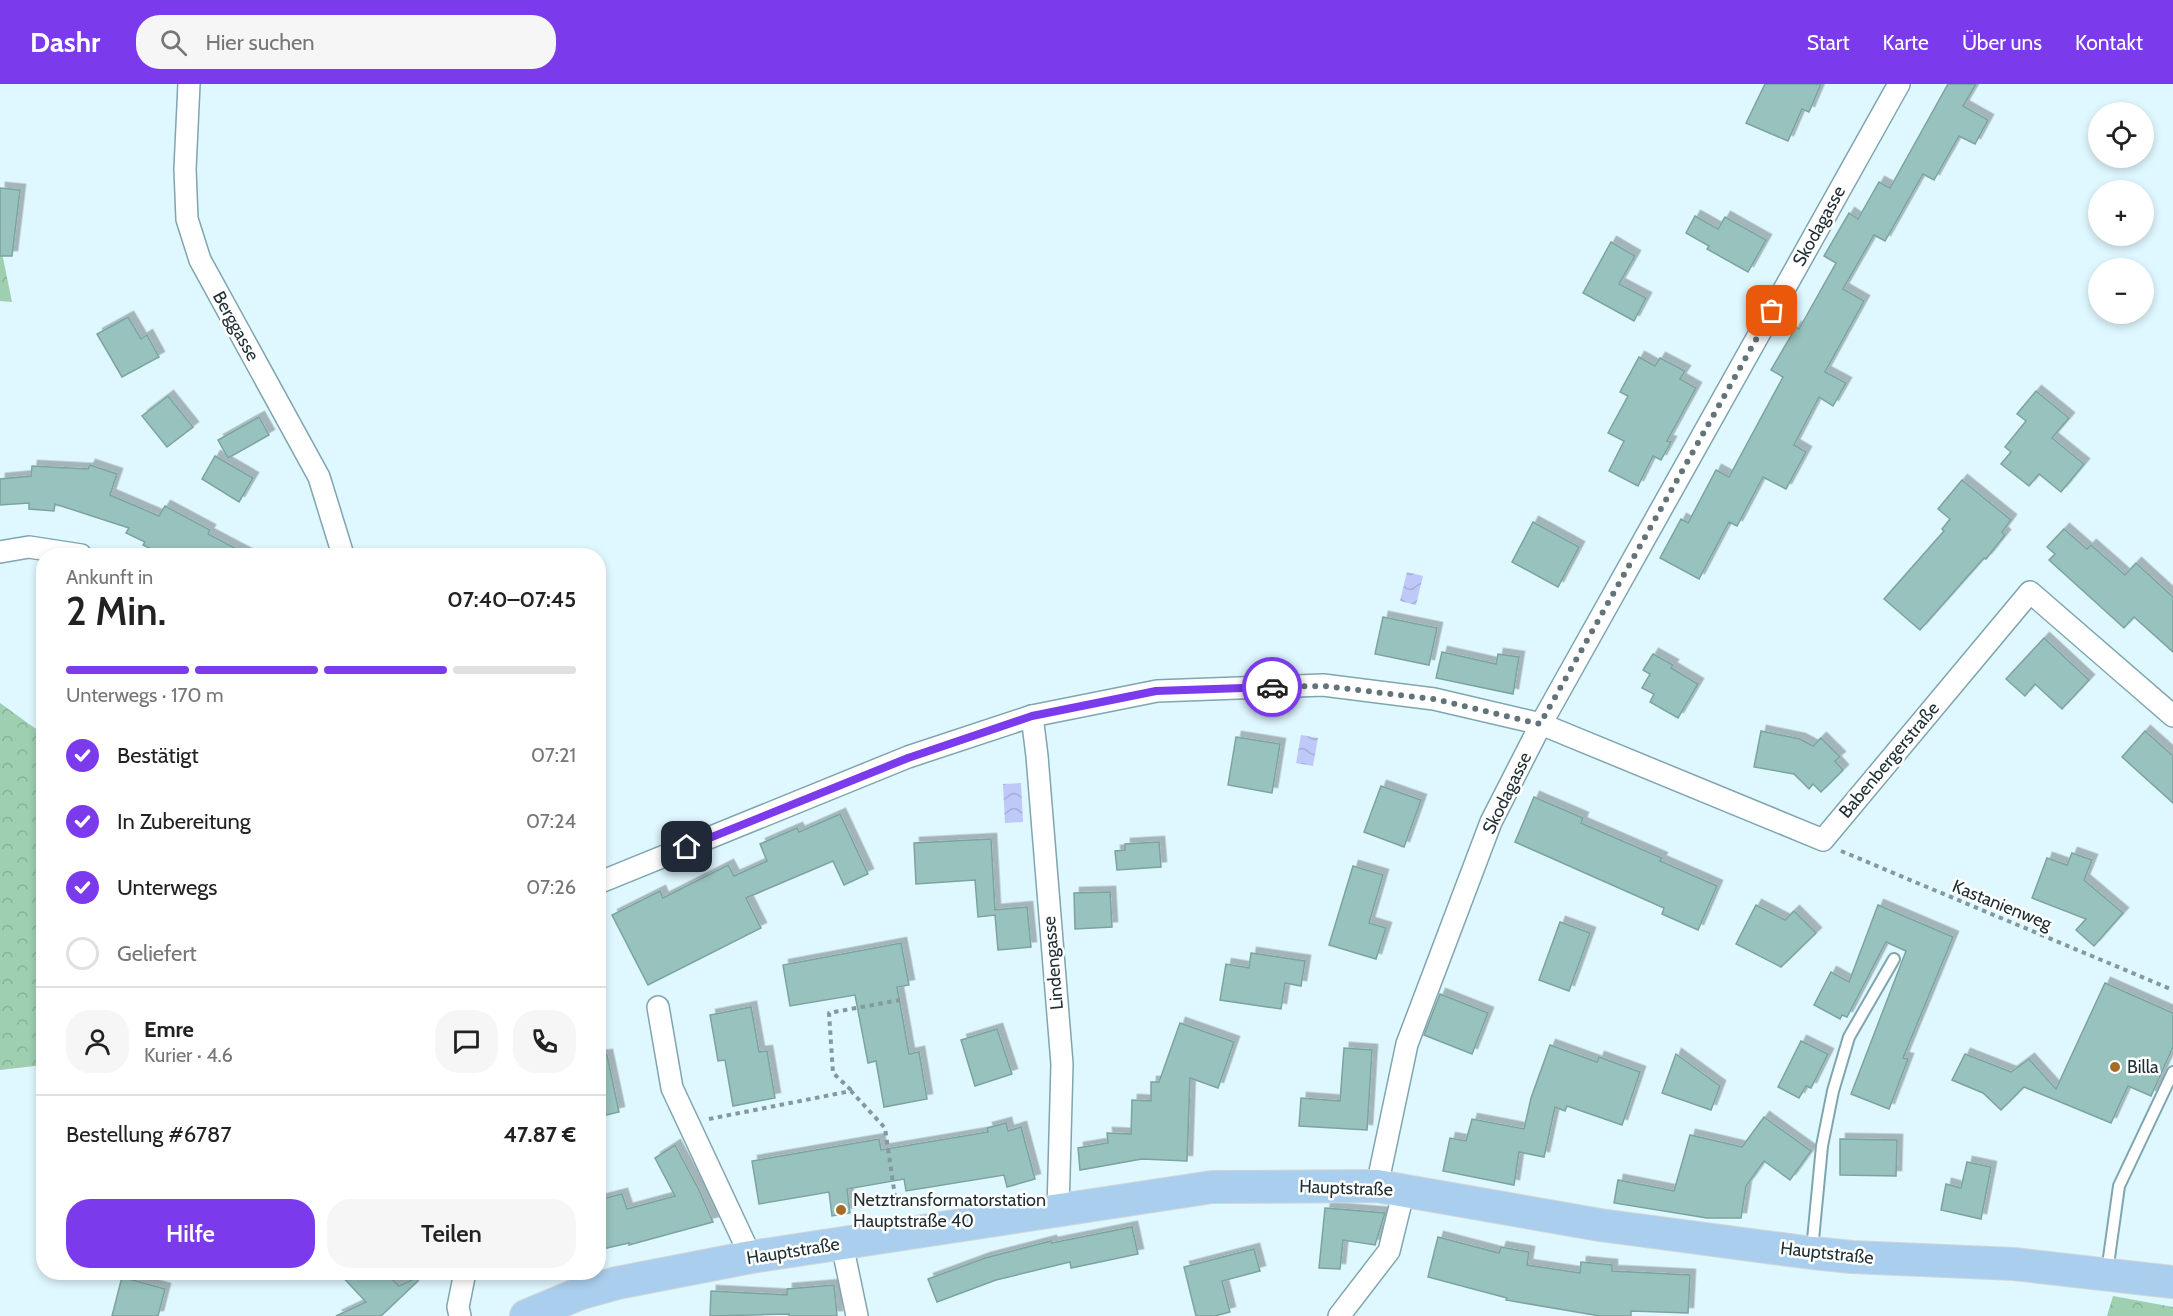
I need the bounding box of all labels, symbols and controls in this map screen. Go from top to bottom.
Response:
search box [136,15,556,69]
text: Dashr [30,25,100,59]
icon: search [157,26,190,59]
text: Hier suchen [205,29,315,56]
text: Start [1807,30,1850,55]
text: Karte [1883,30,1929,55]
text: Über uns [1962,30,2042,55]
text: Kontakt [2075,30,2143,55]
map controls [2088,102,2154,324]
button: locate [2088,102,2154,168]
button: + [2088,180,2154,246]
street label: Skodagasse [1788,182,1850,270]
button: − [2088,258,2154,324]
pin [1746,285,1797,336]
street label: Berggasse [208,287,264,365]
icon: bag [1755,294,1788,327]
text: Ankunft in [66,565,153,589]
text: 07:40–07:45 [447,586,576,613]
text: 2 Min. [66,587,166,635]
courier [1242,657,1302,717]
icon: car [1256,671,1289,704]
text: Unterwegs · 170 m [66,683,223,707]
street label: Babenbergerstraße [1834,698,1944,822]
icon: check [66,739,99,772]
text: Bestätigt [117,742,199,769]
text: 07:21 [531,743,576,767]
street label: Skodagasse [1478,748,1536,838]
icon: check [66,805,99,838]
text: In Zubereitung [117,808,251,835]
text: 07:24 [526,809,576,833]
pin [661,821,712,872]
icon: home [670,830,703,863]
icon: check [66,871,99,904]
text: Unterwegs [117,874,217,901]
text: 07:26 [526,875,576,899]
street label: Kastanienweg [1949,875,2056,935]
street label: Lindengasse [1038,915,1068,1011]
text: Geliefert [117,940,197,967]
button: person [66,1010,129,1073]
button: chat [435,1010,498,1073]
button: phone [513,1010,576,1073]
text: Emre [144,1016,194,1043]
text: Kurier · 4.6 [144,1043,233,1067]
place label: Billa [2127,1056,2159,1078]
marker: Billa [2108,1060,2122,1074]
text: Bestellung #6787 [66,1121,231,1148]
text: 47.87 € [503,1121,576,1148]
street label: Hauptstraße [1299,1175,1393,1201]
place label: Netztransformatorstation Hauptstraße 40 [853,1189,1046,1232]
button: Hilfe [66,1199,315,1268]
button: Teilen [327,1199,576,1268]
marker: Netztransformatorstation Hauptstraße 40 [834,1203,848,1217]
street label: Hauptstraße [745,1233,841,1269]
street label: Hauptstraße [1779,1237,1875,1269]

